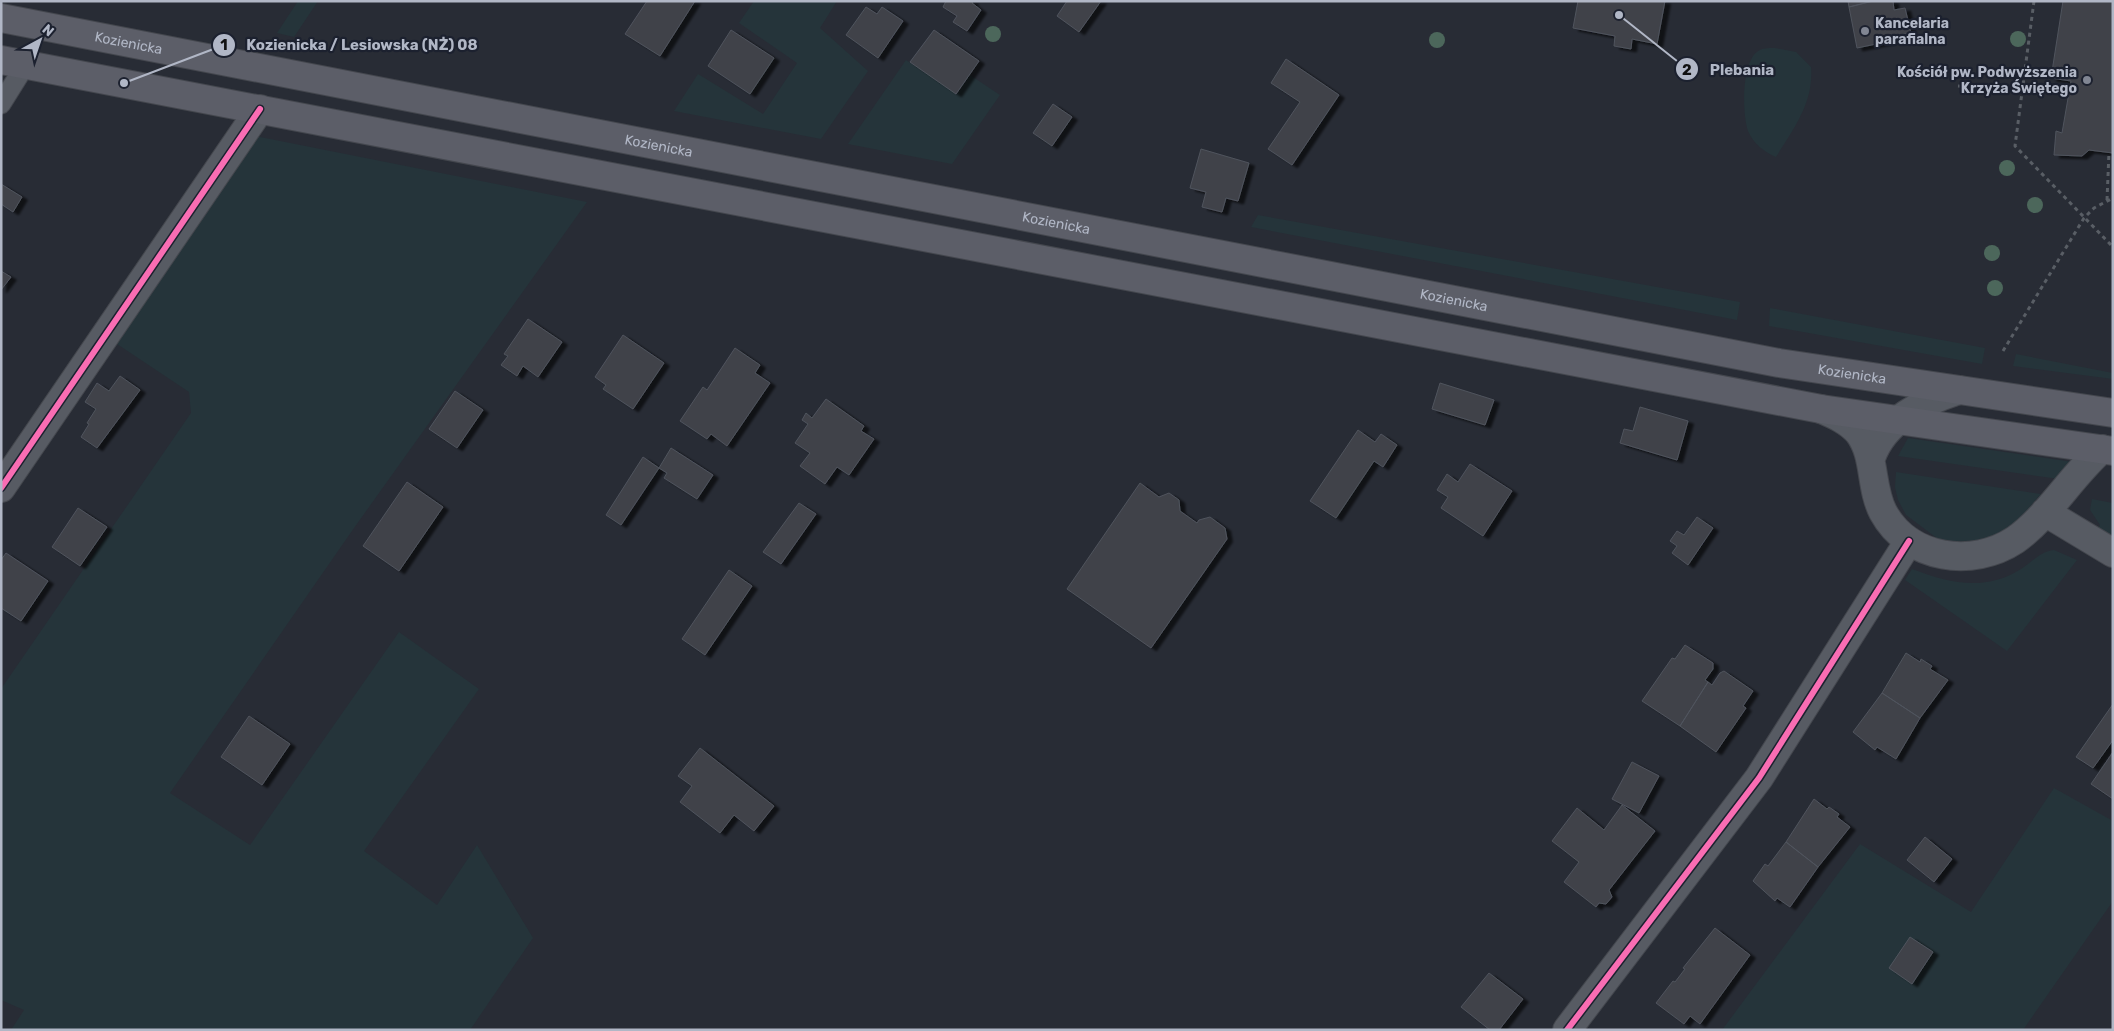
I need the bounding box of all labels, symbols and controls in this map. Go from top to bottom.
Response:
north arrow [15,15,65,65]
place label: Kancelaria parafialna [1875,15,1949,48]
text: N [39,21,57,40]
marker: Kancelaria parafialna [1859,25,1871,37]
street label: Kozienicka [93,28,164,58]
callout: Kozienicka / Lesiowska (NŻ) 08 [212,30,488,60]
text: 1 [220,36,228,54]
text: Kozienicka / Lesiowska (NŻ) 08 [246,36,478,54]
callout: Plebania [1675,54,1784,84]
text: 2 [1682,61,1692,79]
text: Plebania [1710,61,1774,79]
place label: Kościół pw. Podwyższenia Krzyża Świętego [1897,64,2077,97]
marker: Kościół pw. Podwyższenia Krzyża Świętego [2081,74,2093,86]
street label: Kozienicka [623,131,694,161]
street label: Kozienicka [1021,208,1092,238]
street label: Kozienicka [1418,286,1489,315]
street label: Kozienicka [1817,361,1887,388]

